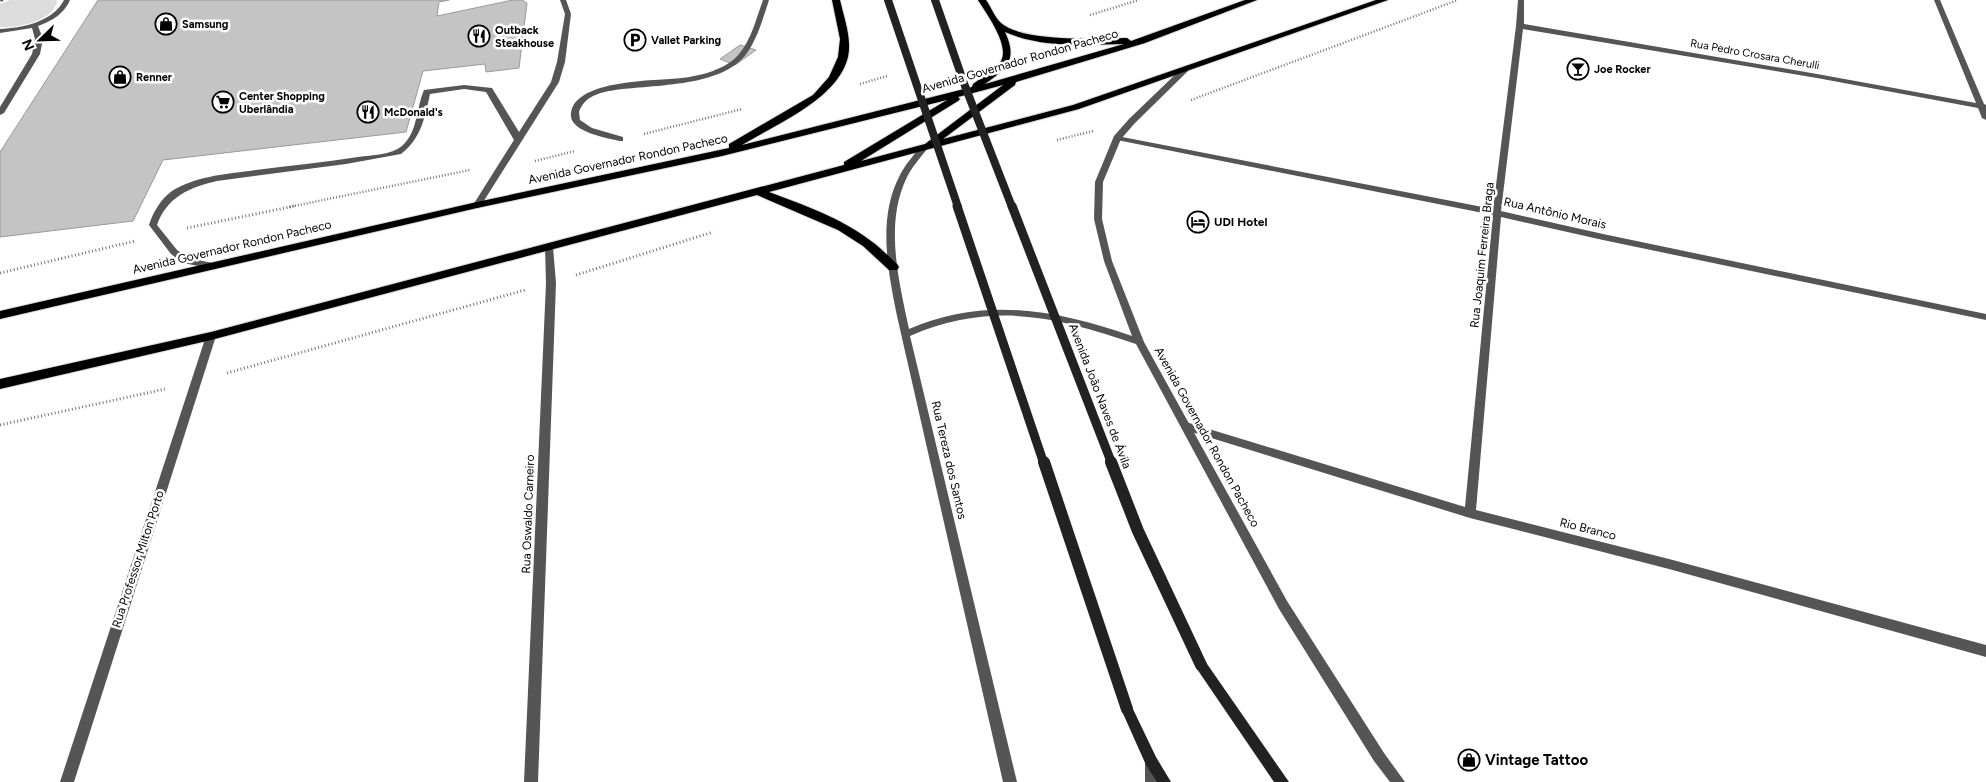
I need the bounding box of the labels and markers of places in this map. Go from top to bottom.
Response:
shop icon: Samsung [154,12,178,36]
place label: Samsung [182,18,228,31]
restaurant icon: Outback Steakhouse [467,24,491,48]
place label: Outback Steakhouse [495,24,554,50]
parking icon: Vallet Parking [623,28,647,52]
place label: Vallet Parking [651,34,721,47]
bar icon: Joe Rocker [1566,57,1590,81]
place label: Joe Rocker [1594,63,1651,76]
shop icon: Renner [108,65,132,89]
place label: Renner [136,71,173,84]
supermarket icon: Center Shopping Uberlândia [211,90,235,114]
place label: Center Shopping Uberlândia [239,90,325,116]
restaurant icon: McDonald's [356,100,380,124]
place label: McDonald's [384,106,443,119]
hotel icon: UDI Hotel [1186,210,1210,234]
place label: UDI Hotel [1214,215,1268,229]
shop icon: Vintage Tattoo [1457,748,1481,772]
place label: Vintage Tattoo [1485,751,1588,769]

